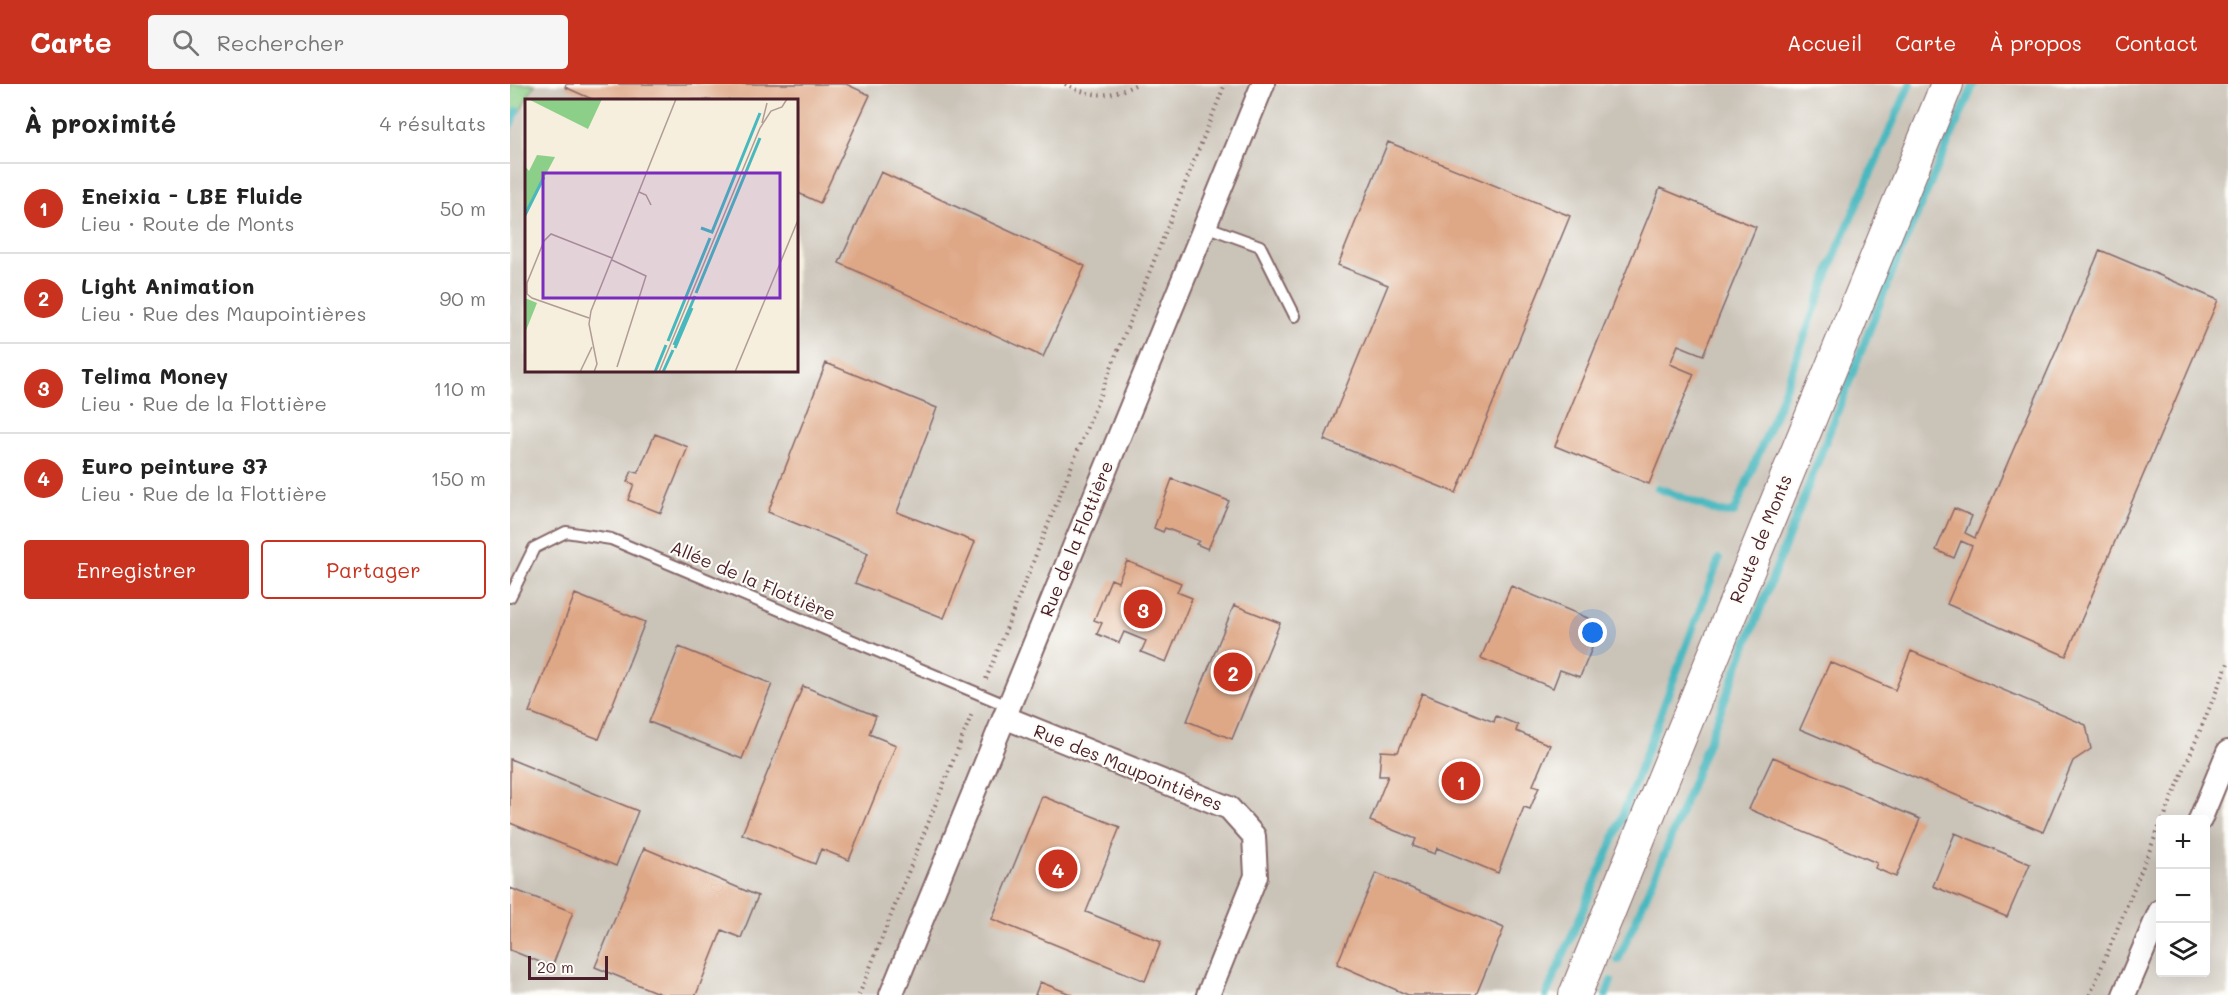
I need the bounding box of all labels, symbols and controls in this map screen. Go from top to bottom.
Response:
search box [148,15,568,69]
text: Carte [30,24,112,60]
icon: search [169,26,202,59]
text: Rechercher [217,28,344,57]
text: Accueil [1787,29,1862,56]
text: Carte [1895,29,1956,56]
text: À propos [1989,29,2082,56]
text: Contact [2115,29,2198,56]
inset map [525,99,798,372]
text: À proximité [24,106,176,140]
text: 4 résultats [380,110,486,136]
text: Eneixia - LBE Fluide [81,181,303,210]
text: 1 [39,195,48,221]
text: 50 m [440,195,486,221]
text: Lieu · Route de Monts [81,210,295,236]
text: Light Animation [81,271,254,300]
text: 2 [38,285,49,311]
text: 90 m [440,285,486,311]
text: Lieu · Rue des Maupointières [81,300,366,326]
text: Telima Money [81,361,228,390]
text: 3 [38,375,50,401]
text: 110 m [433,375,486,401]
text: Lieu · Rue de la Flottière [81,390,327,416]
text: Euro peinture 37 [81,451,268,480]
street label: Rue de la Flottière [1034,457,1118,620]
text: 4 [37,465,50,491]
text: 150 m [431,465,486,491]
street label: Route de Monts [1723,471,1797,607]
text: Lieu · Rue de la Flottière [81,480,327,506]
street label: Allée de la Flottière [667,534,840,626]
button: Enregistrer [24,540,249,599]
button: Partager [261,540,486,599]
pin: 3 [1124,586,1162,632]
your location [1578,618,1607,647]
pin: 2 [1214,650,1252,694]
street label: Rue des Maupointières [1030,718,1226,816]
pin: 1 [1442,758,1480,804]
map controls [2156,815,2210,977]
button: + [2156,815,2210,869]
pin: 4 [1038,846,1078,892]
button: − [2156,869,2210,923]
button: layers [2156,923,2210,977]
scale bar [528,953,608,980]
text: 20 m [537,956,574,977]

